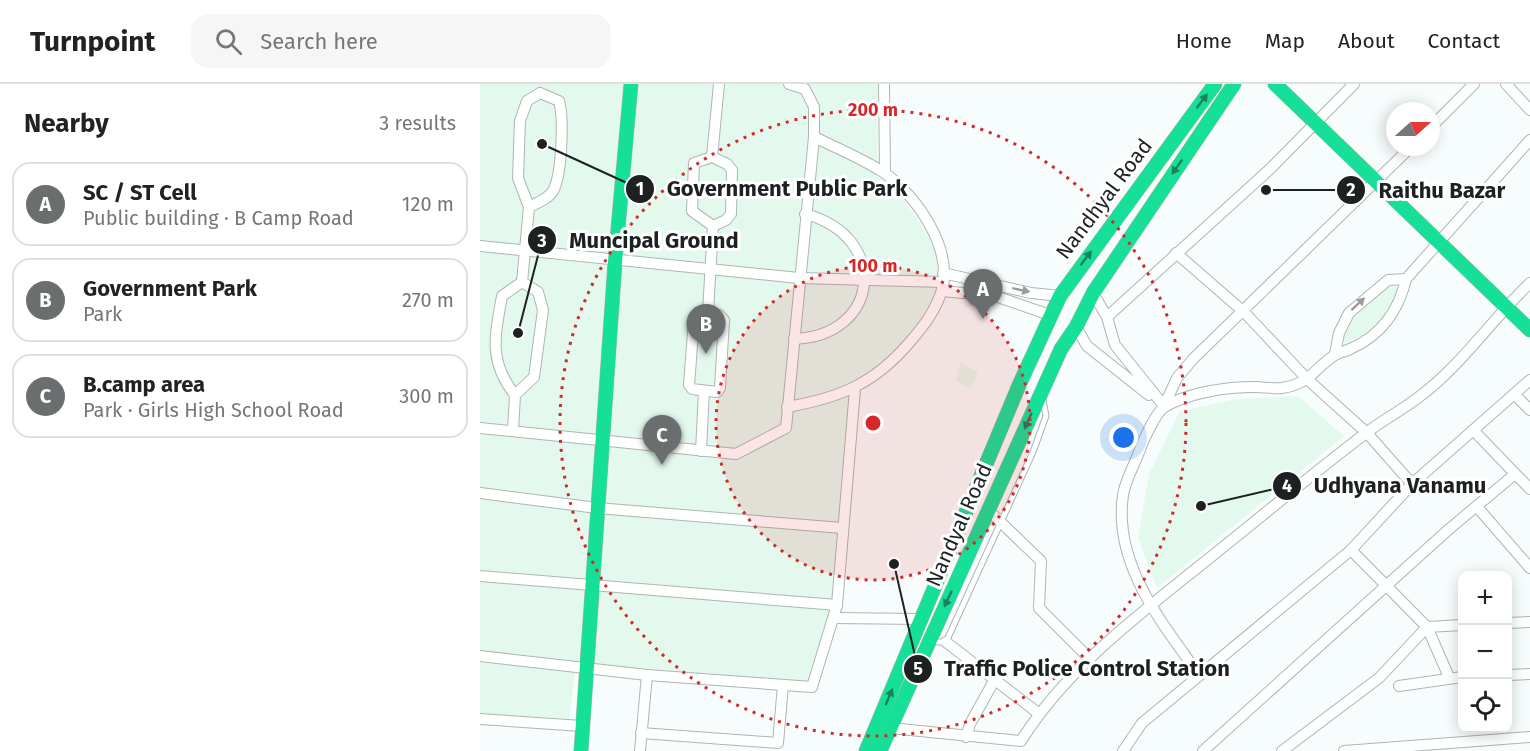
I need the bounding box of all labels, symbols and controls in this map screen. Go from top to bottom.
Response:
search box [191,14,611,68]
text: Turnpoint [30,25,155,58]
icon: search [212,25,245,58]
text: Search here [260,28,378,55]
text: Home [1176,28,1232,54]
text: Map [1265,28,1305,54]
text: About [1338,28,1395,54]
text: Contact [1428,28,1500,54]
one-way arrow [1195,94,1207,109]
text: 200 m [848,99,898,121]
north arrow [1386,102,1440,156]
text: Nearby [24,108,109,139]
text: 3 results [379,111,456,135]
street label: Nandhyal Road [1050,134,1158,264]
one-way arrow [1171,158,1183,174]
callout: Government Public Park [625,169,920,209]
callout: Raithu Bazar [1336,170,1517,210]
text: Government Public Park [667,175,908,202]
text: Raithu Bazar [1379,177,1506,204]
text: 1 [636,178,644,200]
text: SC / ST Cell [83,179,197,206]
text: 2 [1346,179,1356,201]
text: A [40,192,51,216]
text: 120 m [402,192,454,216]
text: Public building · B Camp Road [83,206,354,230]
callout: Muncipal Ground [527,220,751,260]
text: Muncipal Ground [569,227,739,254]
text: 3 [536,230,547,252]
one-way arrow [1079,250,1092,266]
text: 100 m [849,255,897,277]
pin: A [964,270,1002,319]
text: Government Park [83,275,257,302]
one-way arrow [1012,286,1030,296]
text: B [39,288,52,312]
text: 270 m [402,288,454,312]
one-way arrow [1351,298,1365,312]
text: Park [83,302,122,326]
pin: B [686,304,726,354]
text: B.camp area [83,371,205,398]
text: C [40,384,51,408]
text: 300 m [399,384,454,408]
text: Park · Girls High School Road [83,398,344,422]
centre of rings [863,413,883,433]
one-way arrow [1024,413,1033,430]
pin: C [642,416,681,465]
your location [1109,423,1138,452]
street label: Nandyal Road [920,459,998,591]
callout: Udhyana Vanamu [1272,466,1499,506]
text: Udhyana Vanamu [1314,472,1486,499]
text: 4 [1282,475,1292,497]
map controls [1458,571,1512,733]
button: + [1458,571,1512,625]
one-way arrow [943,591,953,609]
button: − [1458,625,1512,679]
callout: Traffic Police Control Station [903,649,1242,689]
text: Traffic Police Control Station [944,655,1230,682]
text: 5 [913,658,923,680]
button: locate [1458,679,1512,733]
one-way arrow [884,688,894,706]

